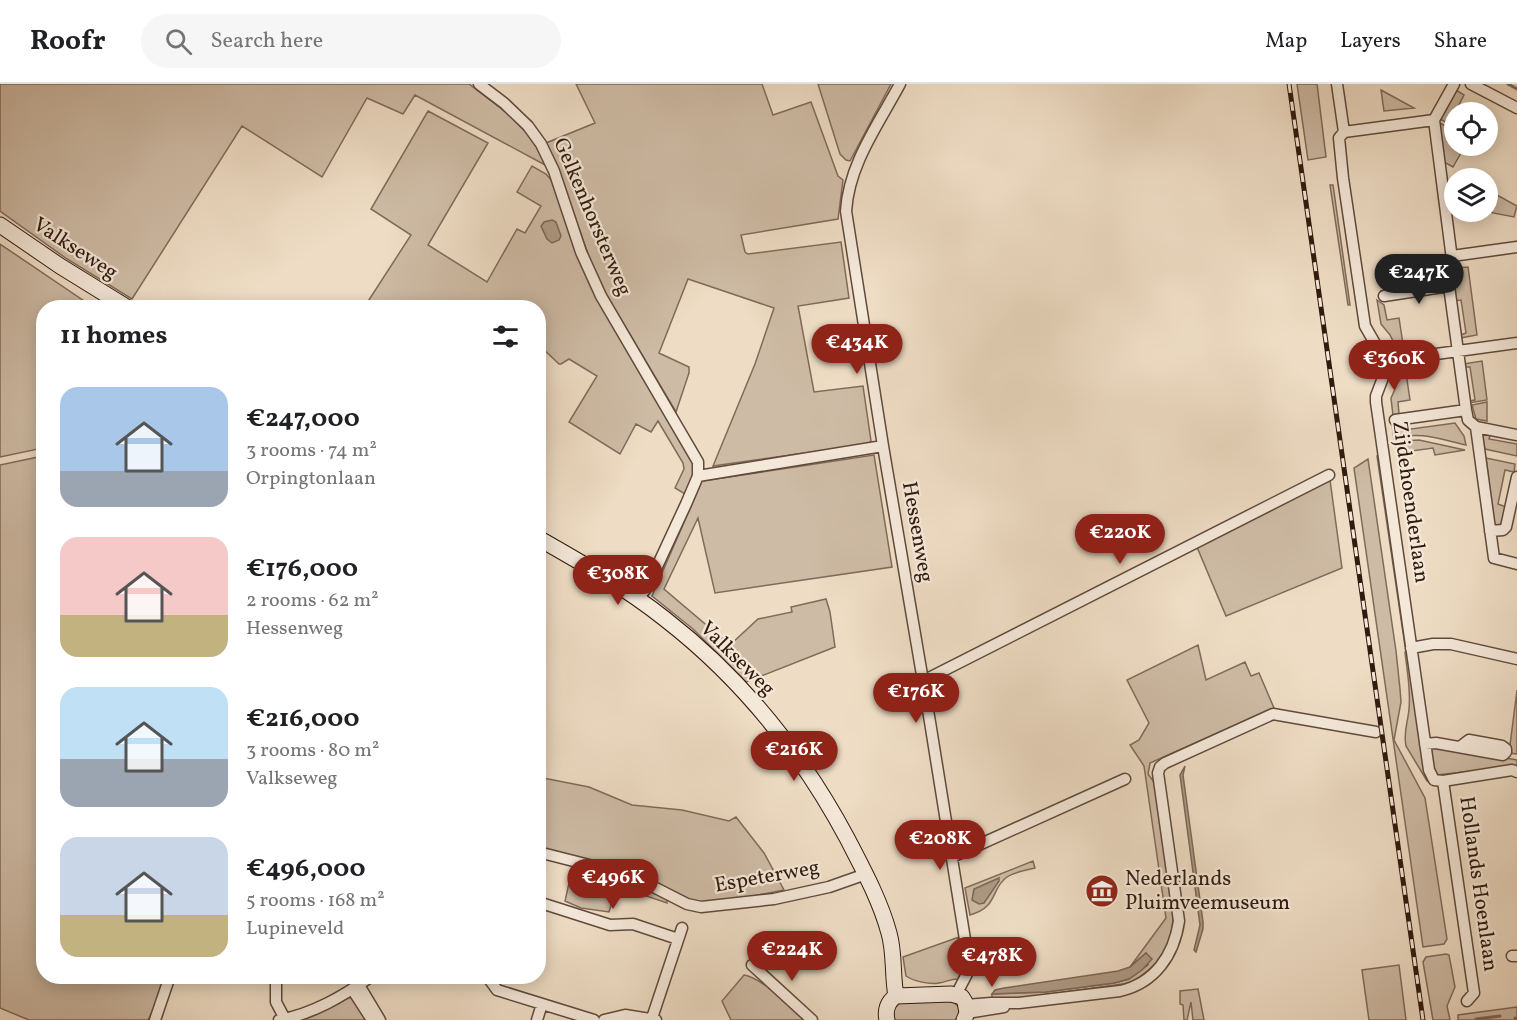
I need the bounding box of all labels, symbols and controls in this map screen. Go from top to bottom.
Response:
search box [141,14,561,68]
text: Roofr [30,22,105,61]
icon: search [162,25,195,58]
text: Search here [210,26,323,57]
text: Map [1265,27,1307,56]
text: Layers [1340,27,1401,56]
text: Share [1434,27,1487,56]
map controls [1444,102,1498,222]
button: locate [1444,102,1498,156]
street label: Gelkenhorsterweg [546,133,638,301]
button: layers [1444,168,1498,222]
street label: Valkseweg [27,211,123,287]
pin: €247K [1377,254,1461,305]
text: €247K [1389,259,1449,287]
text: 11 homes [60,318,167,354]
icon: filters [489,320,522,353]
pin: €434K [815,324,899,375]
text: €434K [826,329,888,357]
pin: €360K [1352,340,1436,391]
text: €360K [1363,345,1425,373]
text: €247,000 [246,401,360,437]
icon: home [108,411,180,483]
street label: Zijdehoenderlaan [1384,419,1436,585]
text: 3 rooms · 74 m² [246,437,377,465]
text: Orpingtonlaan [246,465,376,493]
street label: Hessenweg [894,479,940,585]
pin: €220K [1078,514,1162,565]
text: €220K [1089,519,1151,547]
text: €176,000 [246,551,358,587]
pin: €308K [576,555,660,606]
text: €308K [587,560,649,588]
icon: home [108,561,180,633]
text: 2 rooms · 62 m² [246,587,379,615]
text: Hessenweg [246,615,343,643]
street label: Valkseweg [693,615,781,703]
pin: €176K [874,673,958,724]
text: €176K [887,678,945,706]
text: €216,000 [246,701,359,737]
icon: home [108,711,180,783]
pin: €216K [752,731,836,782]
text: €216K [765,736,823,764]
text: 3 rooms · 80 m² [246,737,379,765]
text: Valkseweg [246,765,338,793]
street label: Hollands Hoenlaan [1451,795,1505,973]
pin: €208K [898,820,982,871]
text: €208K [909,825,971,853]
text: €496,000 [246,851,365,887]
street label: Espeterweg [712,853,822,901]
pin: €496K [571,859,655,910]
icon: home [108,861,180,933]
text: €496K [581,864,645,892]
place label: Nederlands Pluimveemuseum [1125,865,1290,918]
museum icon: Nederlands Pluimveemuseum [1084,873,1120,909]
text: 5 rooms · 168 m² [246,887,385,915]
text: Lupineveld [246,915,344,943]
pin: €224K [750,931,834,982]
text: €224K [761,936,823,964]
pin: €478K [950,937,1034,988]
text: €478K [961,942,1023,970]

